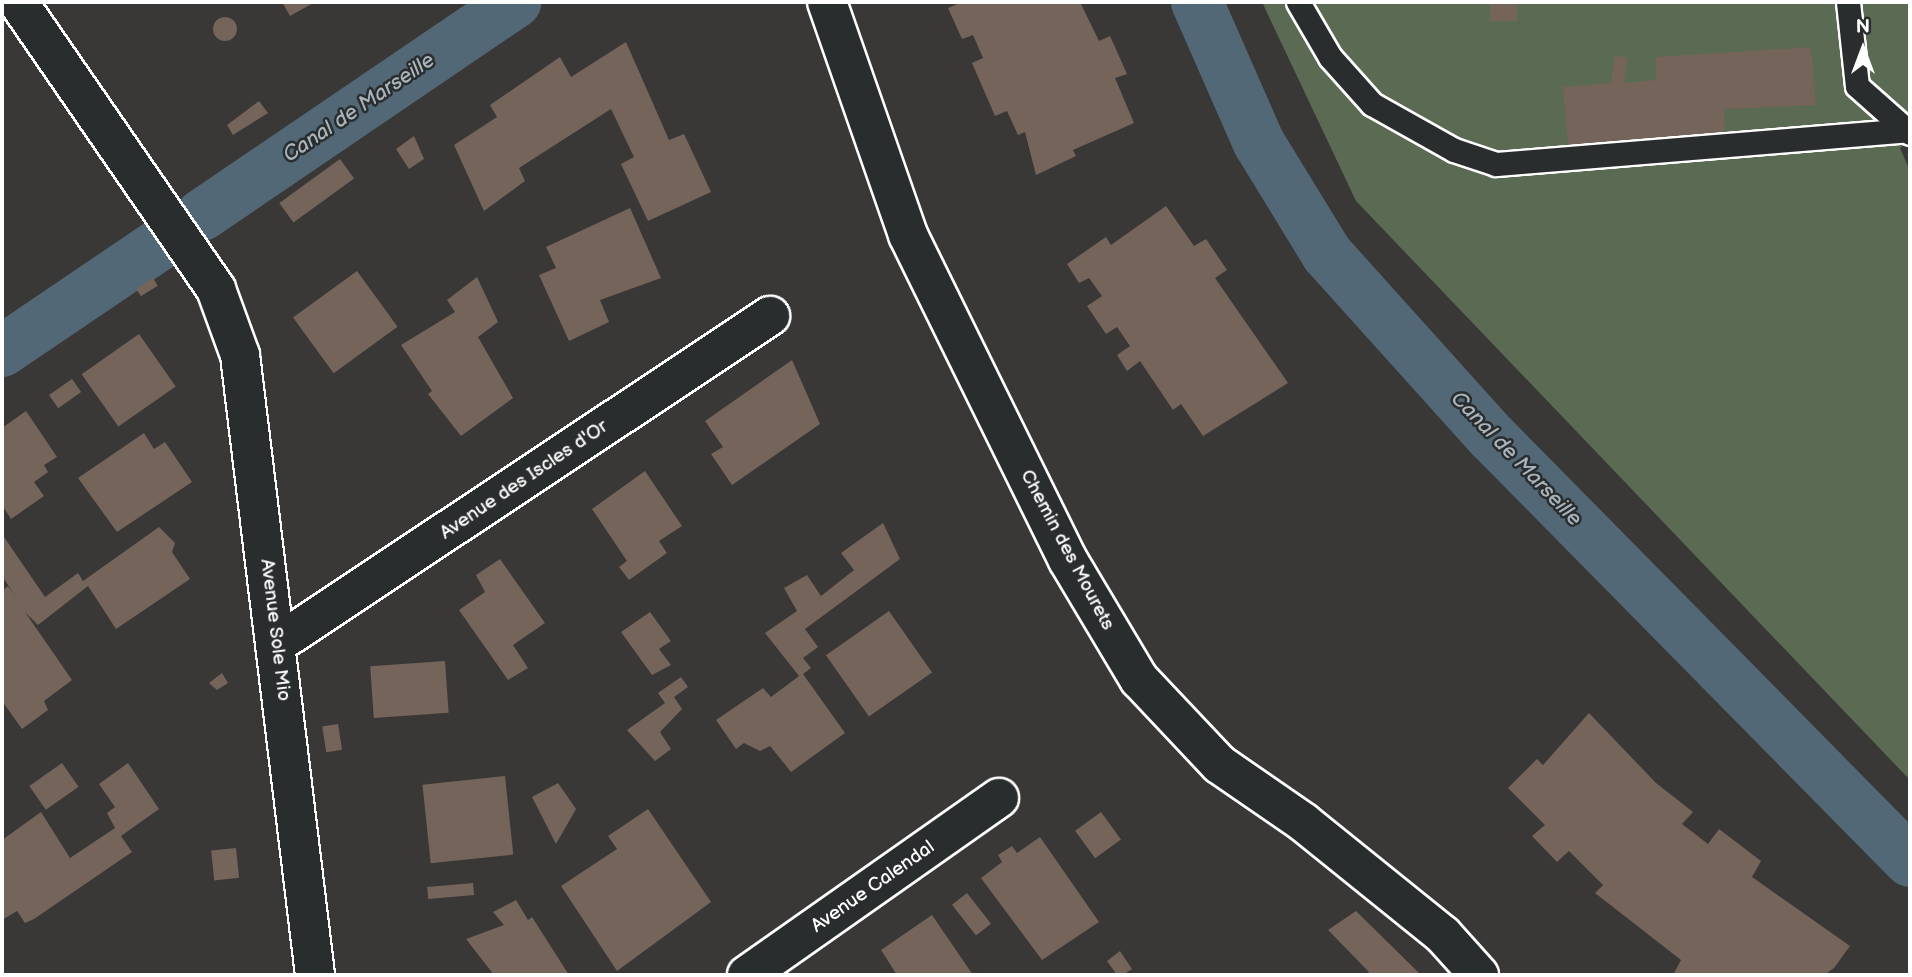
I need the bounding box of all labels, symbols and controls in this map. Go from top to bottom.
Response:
north arrow [1828,14,1898,84]
text: N [1856,16,1870,39]
water label: Canal de Marseille [278,48,440,168]
water label: Canal de Marseille [1445,386,1587,532]
street label: Avenue des Iscles d'Or [436,415,612,545]
street label: Chemin des Mourets [1015,466,1119,634]
street label: Avenue Sole Mio [255,557,295,703]
street label: Avenue Calendal [807,836,939,938]

